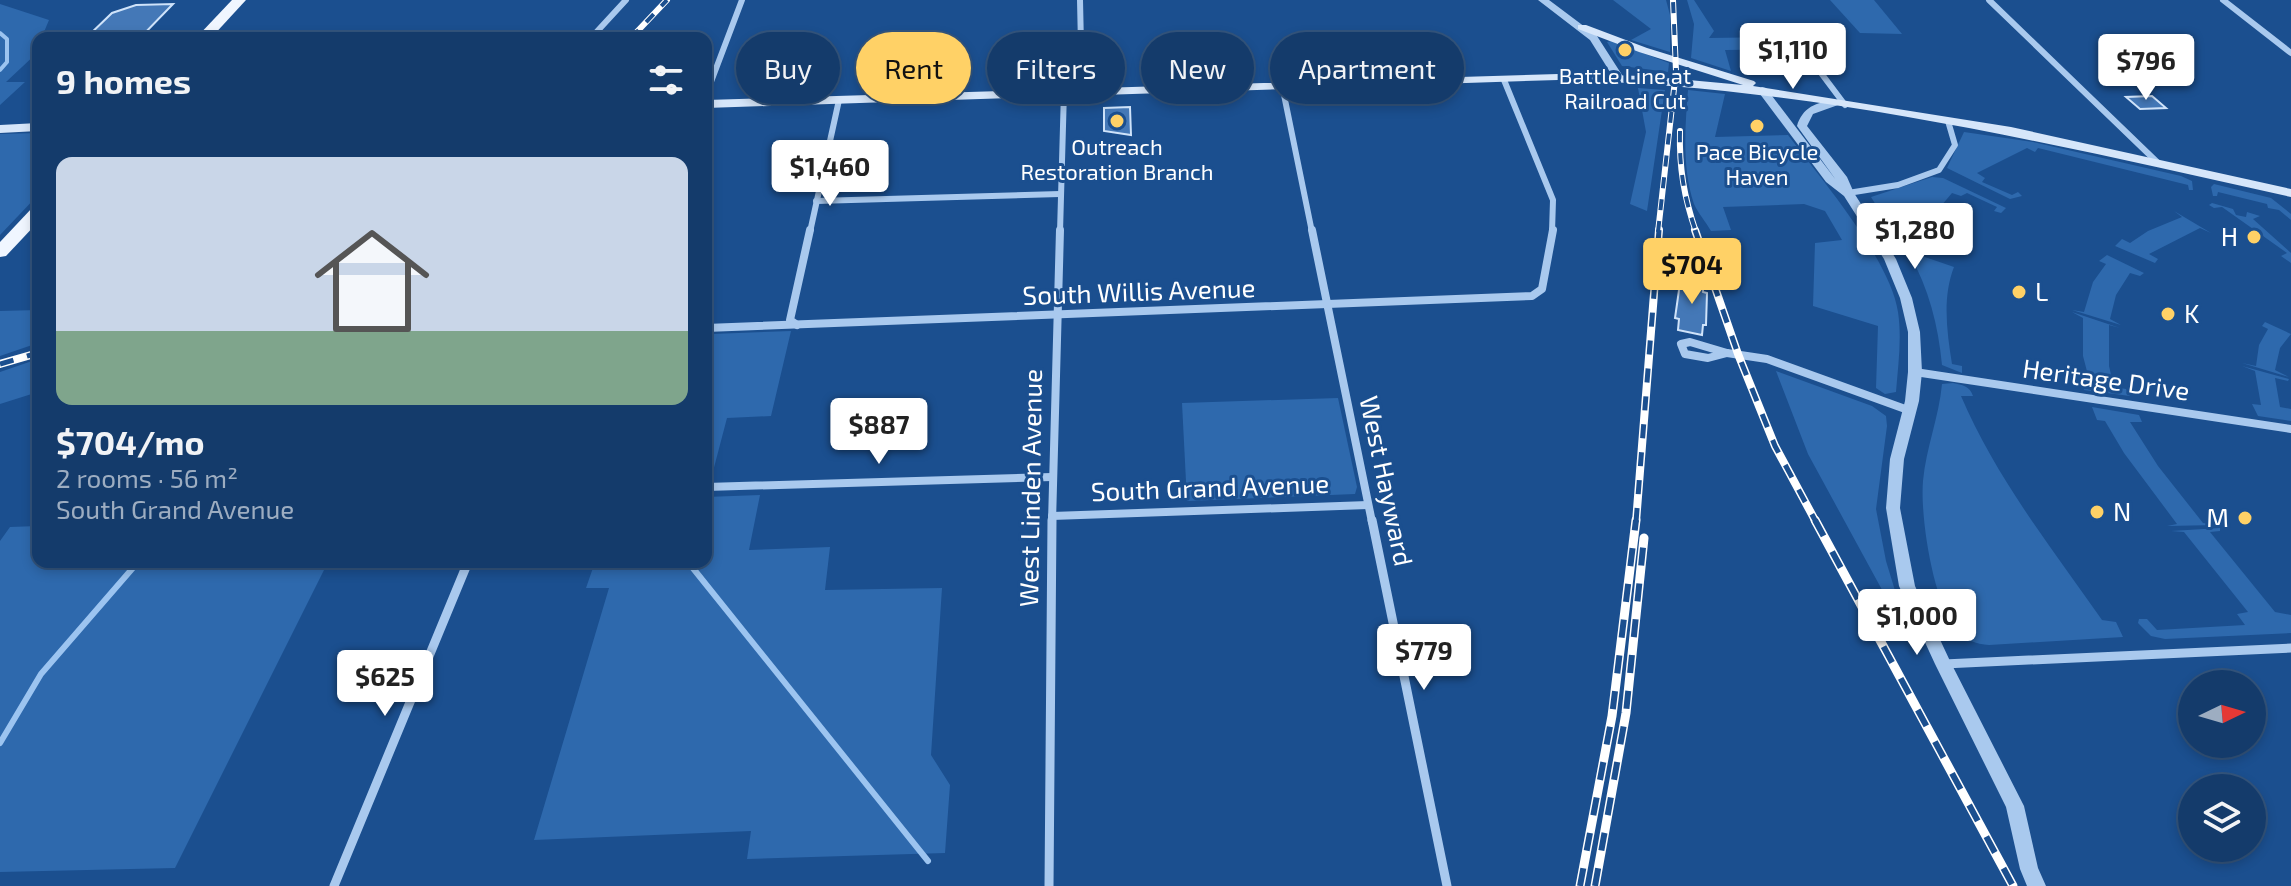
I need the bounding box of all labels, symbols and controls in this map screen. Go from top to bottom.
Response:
pin: $1,110 [1728,23,1858,91]
chip: Buy [736,32,840,104]
chip: Rent [856,32,971,104]
chip: Filters [987,32,1125,104]
chip: New [1141,32,1254,104]
chip: Apartment [1270,32,1464,104]
text: $1,110 [1758,33,1828,64]
pin: $796 [2099,34,2193,102]
marker: Battle Line at Railroad Cut [1616,41,1634,59]
text: $796 [2116,44,2176,75]
icon: filters [644,58,688,102]
text: 9 homes [56,60,191,101]
place label: Battle Line at Railroad Cut [1559,62,1691,113]
marker: Outreach Restoration Branch [1108,112,1126,130]
marker: Pace Bicycle Haven [1748,117,1766,135]
place label: Outreach Restoration Branch [1020,133,1214,184]
place label: Pace Bicycle Haven [1696,138,1818,189]
pin: $1,460 [765,140,895,208]
text: $1,460 [790,150,870,181]
pin: $1,280 [1850,203,1980,271]
icon: home [300,209,444,353]
text: $1,280 [1875,213,1955,244]
place label: H [2221,220,2238,251]
marker: H [2245,228,2263,246]
pin: $704 [1645,238,1739,306]
text: $704 [1661,248,1723,279]
street label: South Willis Avenue [1022,271,1256,310]
place label: L [2035,275,2048,306]
marker: L [2010,283,2028,301]
place label: K [2184,297,2199,328]
marker: K [2159,305,2177,323]
street label: Heritage Drive [2021,351,2192,406]
street label: West Linden Avenue [1012,369,1047,607]
street label: West Hayward [1354,393,1421,569]
pin: $887 [832,398,926,466]
text: $887 [848,408,910,439]
text: $704/mo [56,421,205,462]
text: 2 rooms · 56 m² [56,462,238,493]
street label: South Grand Avenue [1090,467,1330,506]
text: South Grand Avenue [56,493,294,524]
place label: N [2113,495,2131,526]
place label: M [2206,501,2229,532]
marker: N [2088,503,2106,521]
marker: M [2236,509,2254,527]
pin: $1,000 [1852,589,1982,657]
text: $1,000 [1876,599,1958,630]
pin: $779 [1377,624,1471,692]
text: $779 [1395,634,1453,665]
pin: $625 [338,650,432,718]
text: $625 [355,660,415,691]
north arrow [2178,670,2266,758]
map controls [2178,670,2266,862]
button: layers [2178,774,2266,862]

